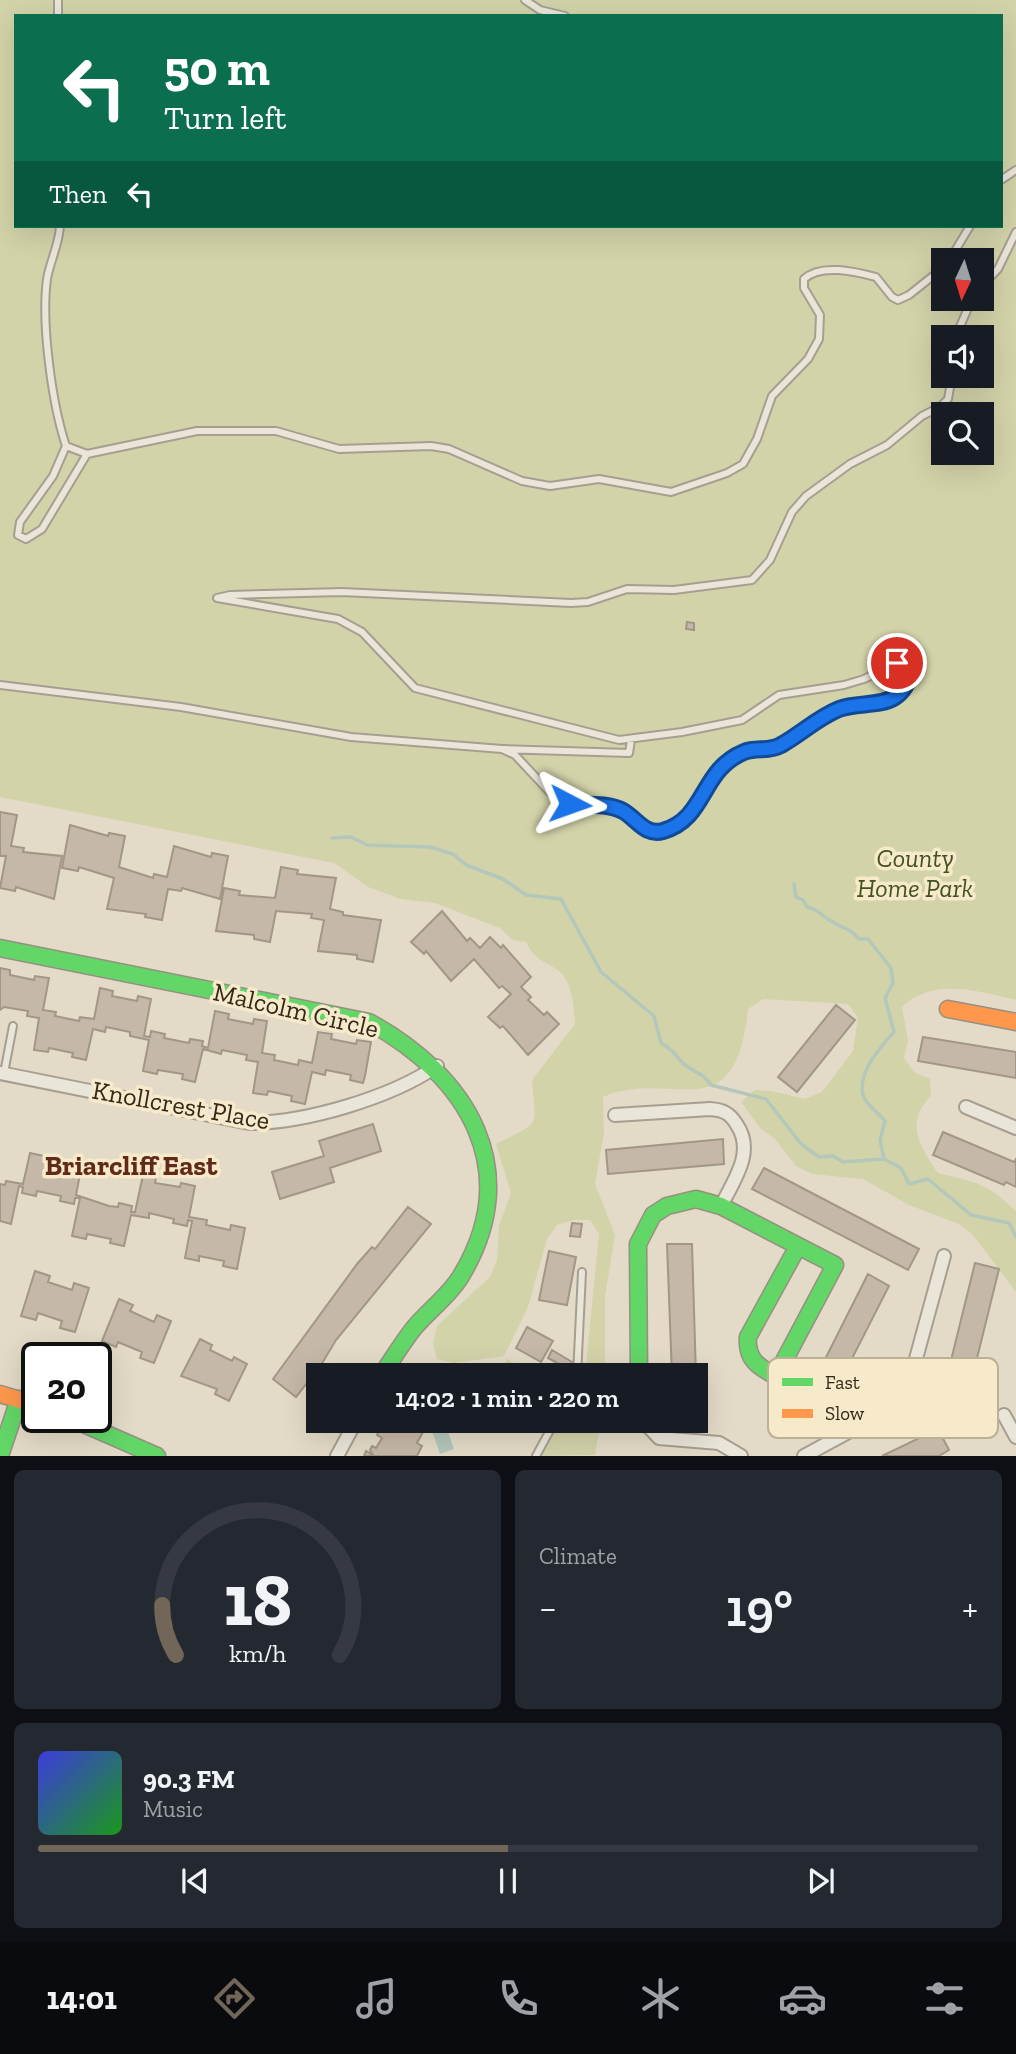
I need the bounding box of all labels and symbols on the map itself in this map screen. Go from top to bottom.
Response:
north arrow [931,248,994,312]
pin [867,633,927,693]
position arrow [533,767,607,841]
park label: County Home Park [857,842,973,904]
street label: Malcolm Circle [210,975,382,1045]
street label: Knollcrest Place [90,1074,272,1136]
district label: Briarcliff East [45,1149,218,1182]
speed limit sign: 20 [21,1342,112,1433]
legend [768,1358,998,1438]
text: Fast [825,1371,860,1394]
text: Slow [825,1402,865,1425]

